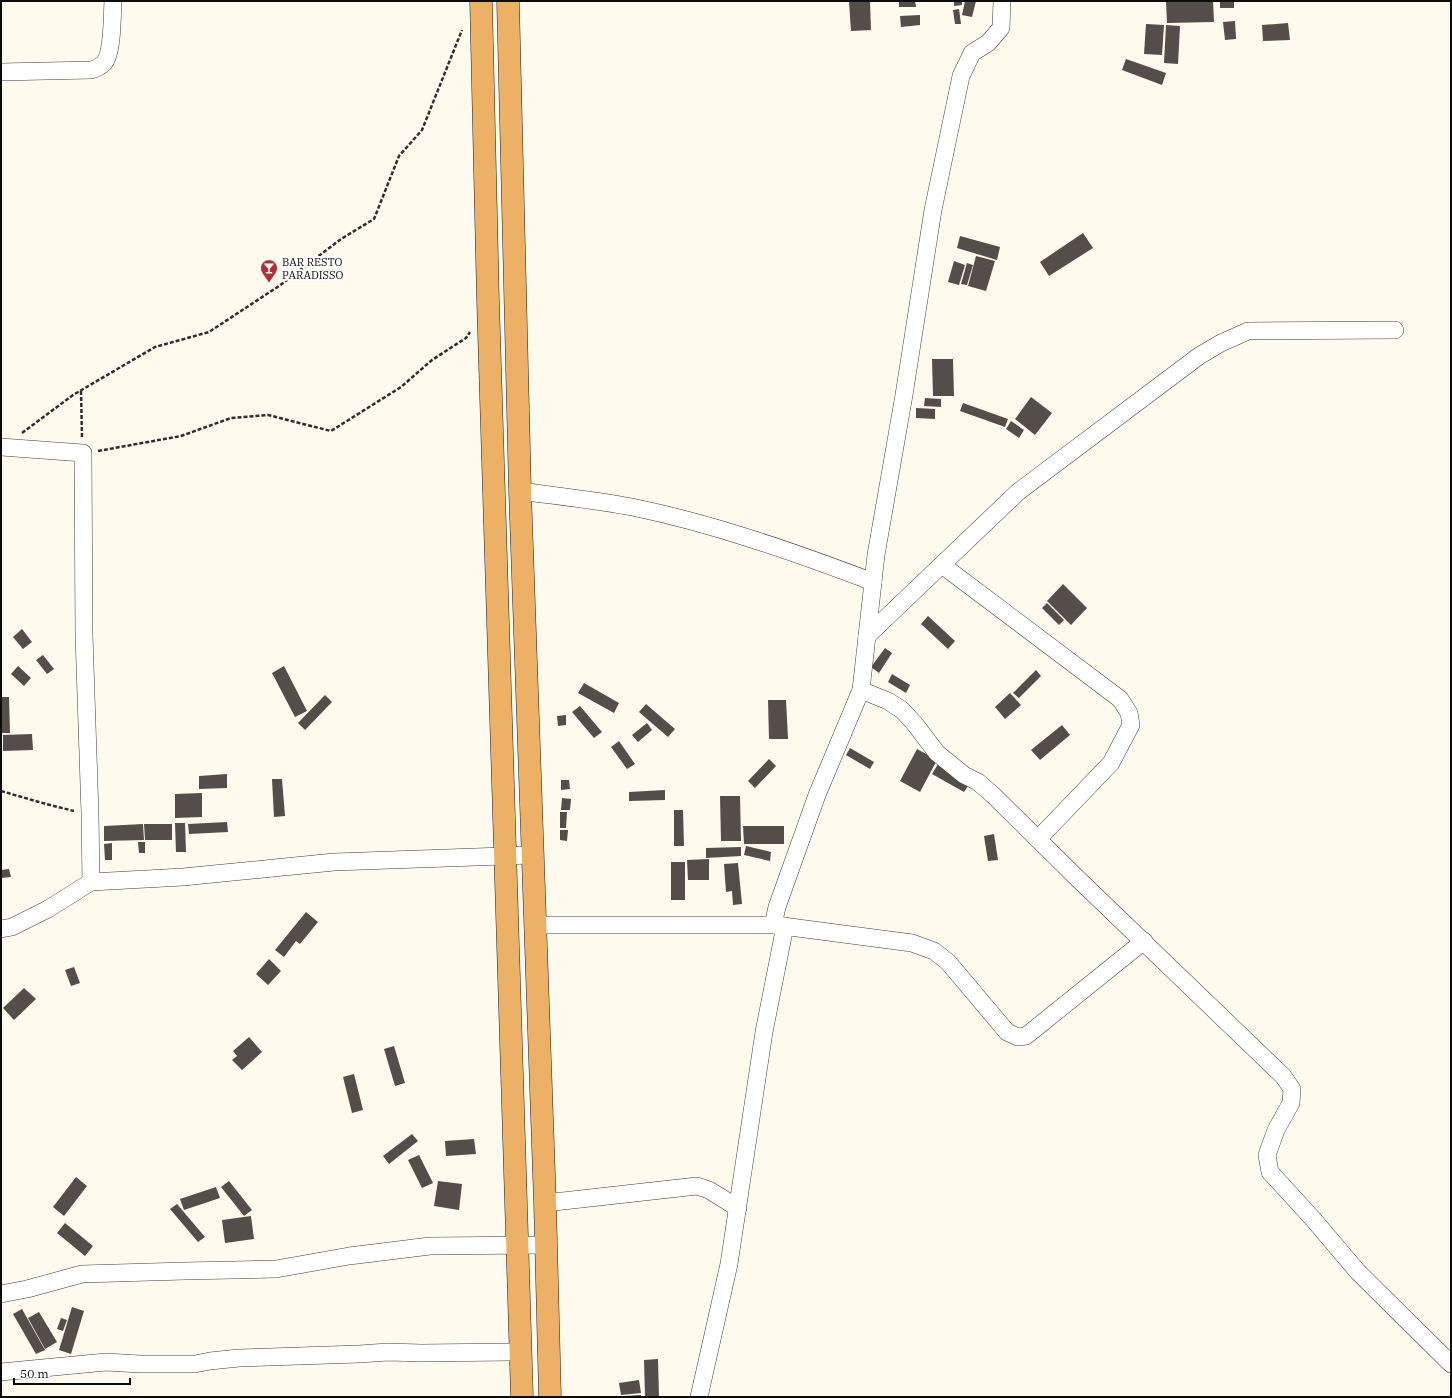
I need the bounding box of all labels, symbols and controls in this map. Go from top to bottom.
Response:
place label: BAR RESTO PARADISSO [282,255,343,282]
bar icon: BAR RESTO PARADISSO [259,258,279,283]
scale bar [14,1360,130,1386]
text: 50 m [20,1366,49,1381]

